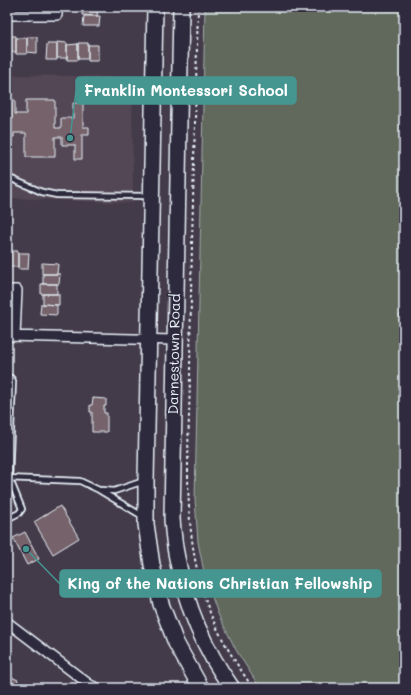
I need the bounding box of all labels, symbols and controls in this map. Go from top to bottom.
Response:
callout: Franklin Montessori School [76,77,296,104]
text: Franklin Montessori School [84,80,288,100]
street label: Darnestown Road [163,293,184,415]
callout: King of the Nations Christian Fellowship [60,570,381,597]
text: King of the Nations Christian Fellowship [68,573,372,593]

